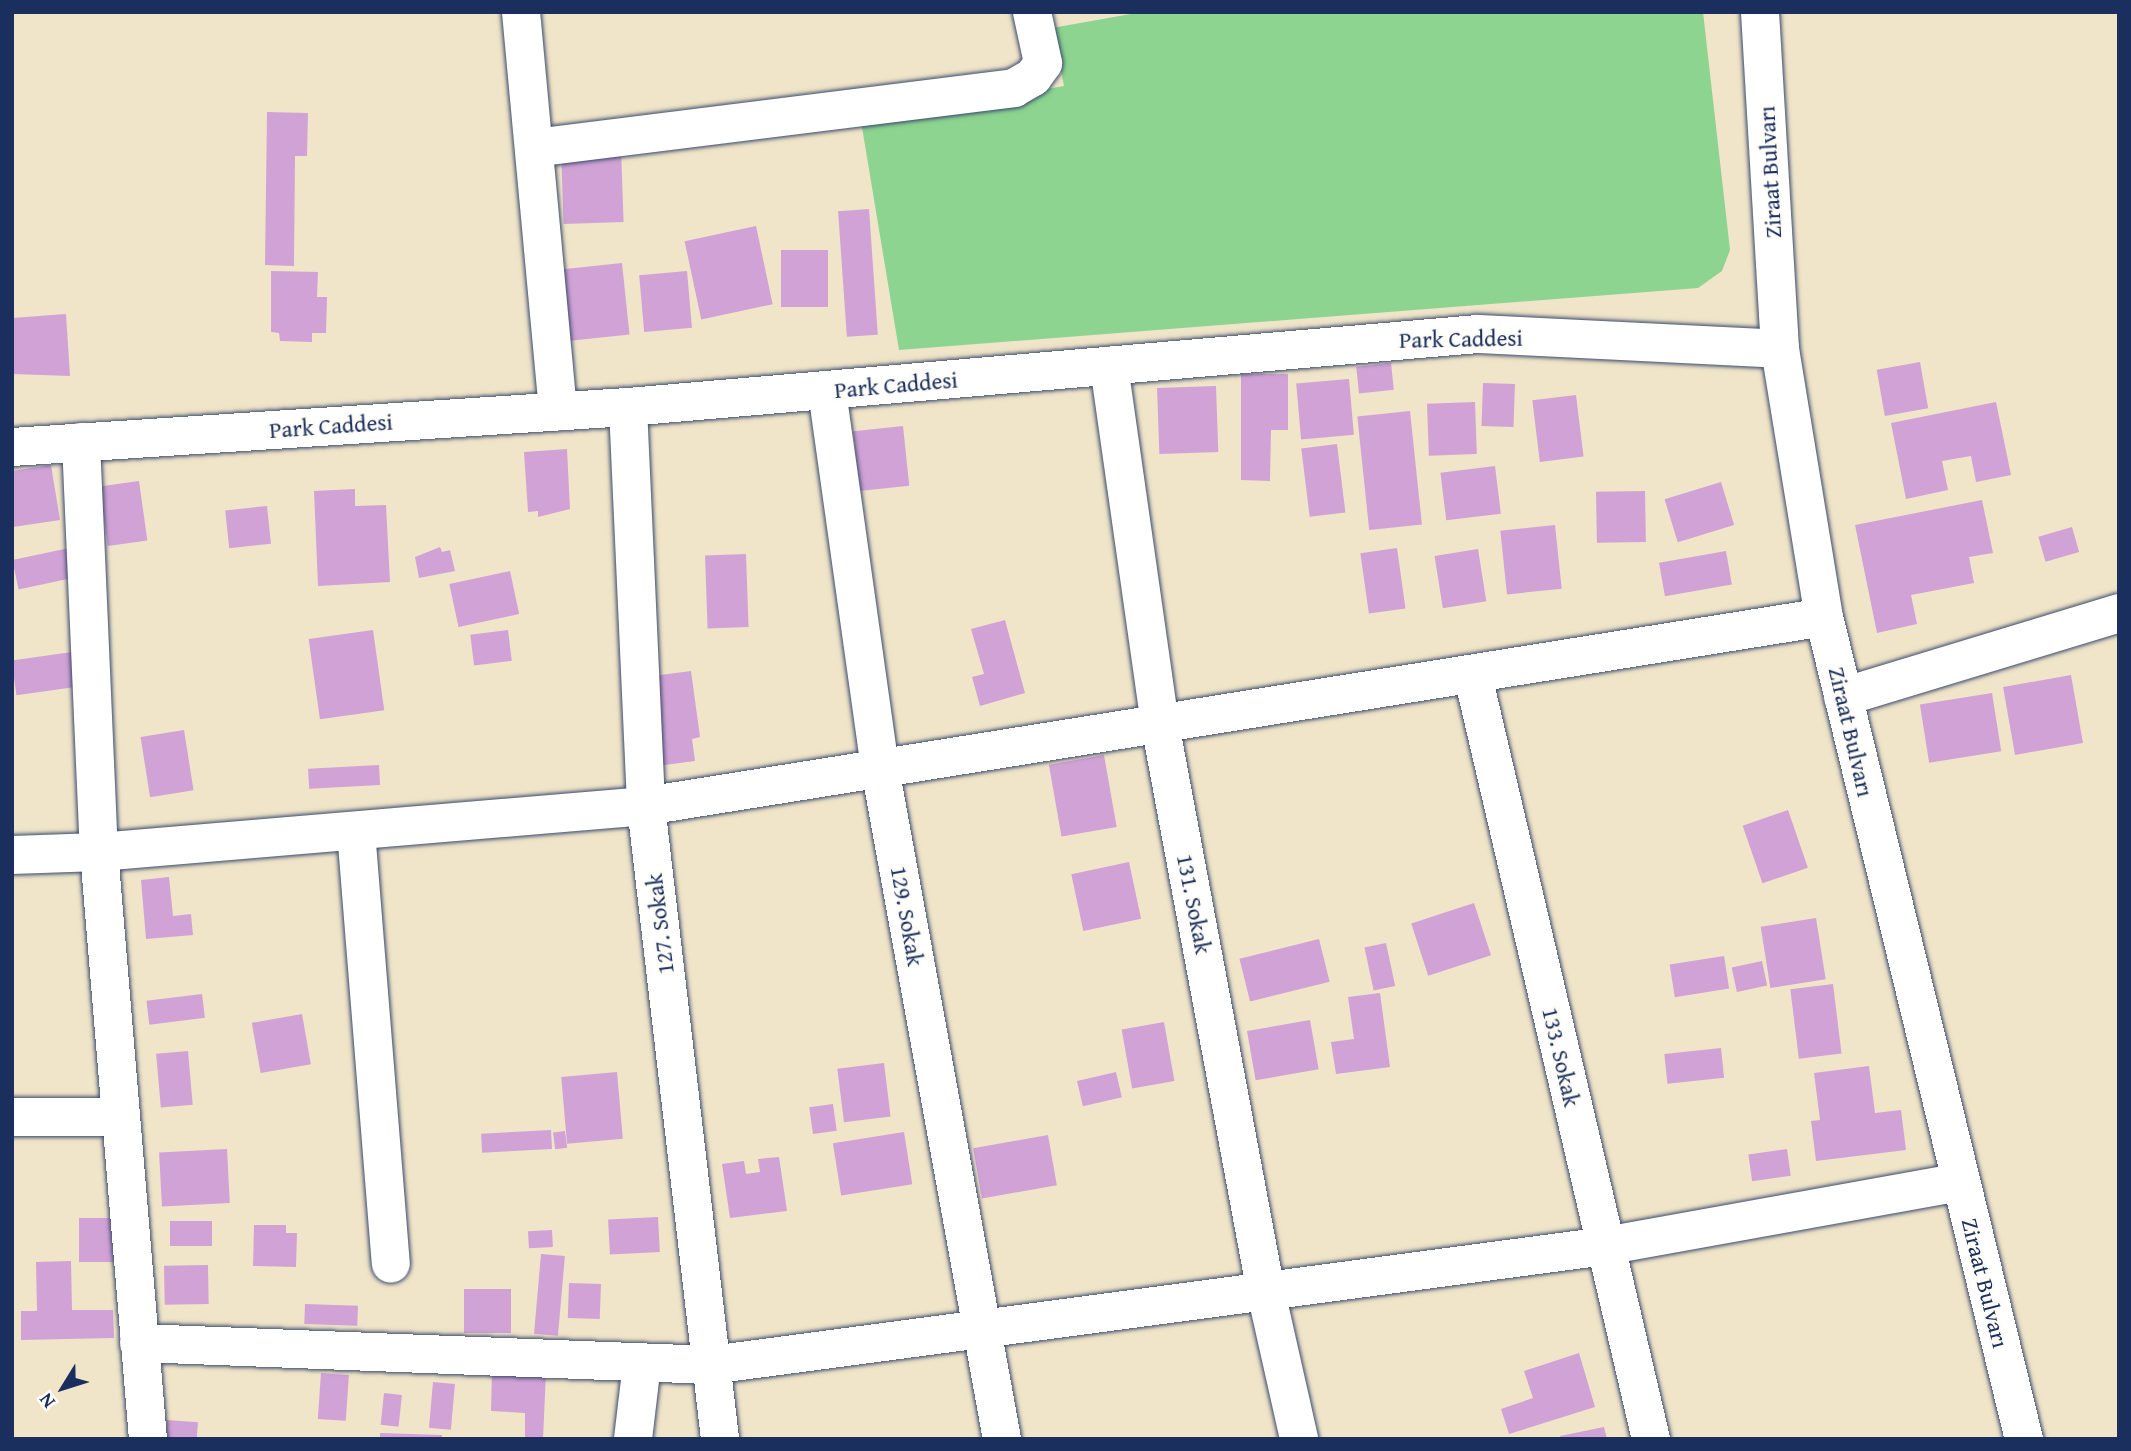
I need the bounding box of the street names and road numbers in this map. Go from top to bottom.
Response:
street label: Ziraat Bulvarı [1753,105,1787,239]
street label: Park Caddesi [1399,324,1523,354]
street label: Park Caddesi [833,366,959,404]
street label: Park Caddesi [268,408,394,444]
street label: Ziraat Bulvarı [1823,664,1879,800]
street label: 131. Sokak [1171,852,1217,956]
street label: 129. Sokak [885,864,929,968]
street label: 127. Sokak [640,872,680,976]
street label: 133. Sokak [1536,1005,1586,1109]
street label: Ziraat Bulvarı [1956,1215,2014,1351]

